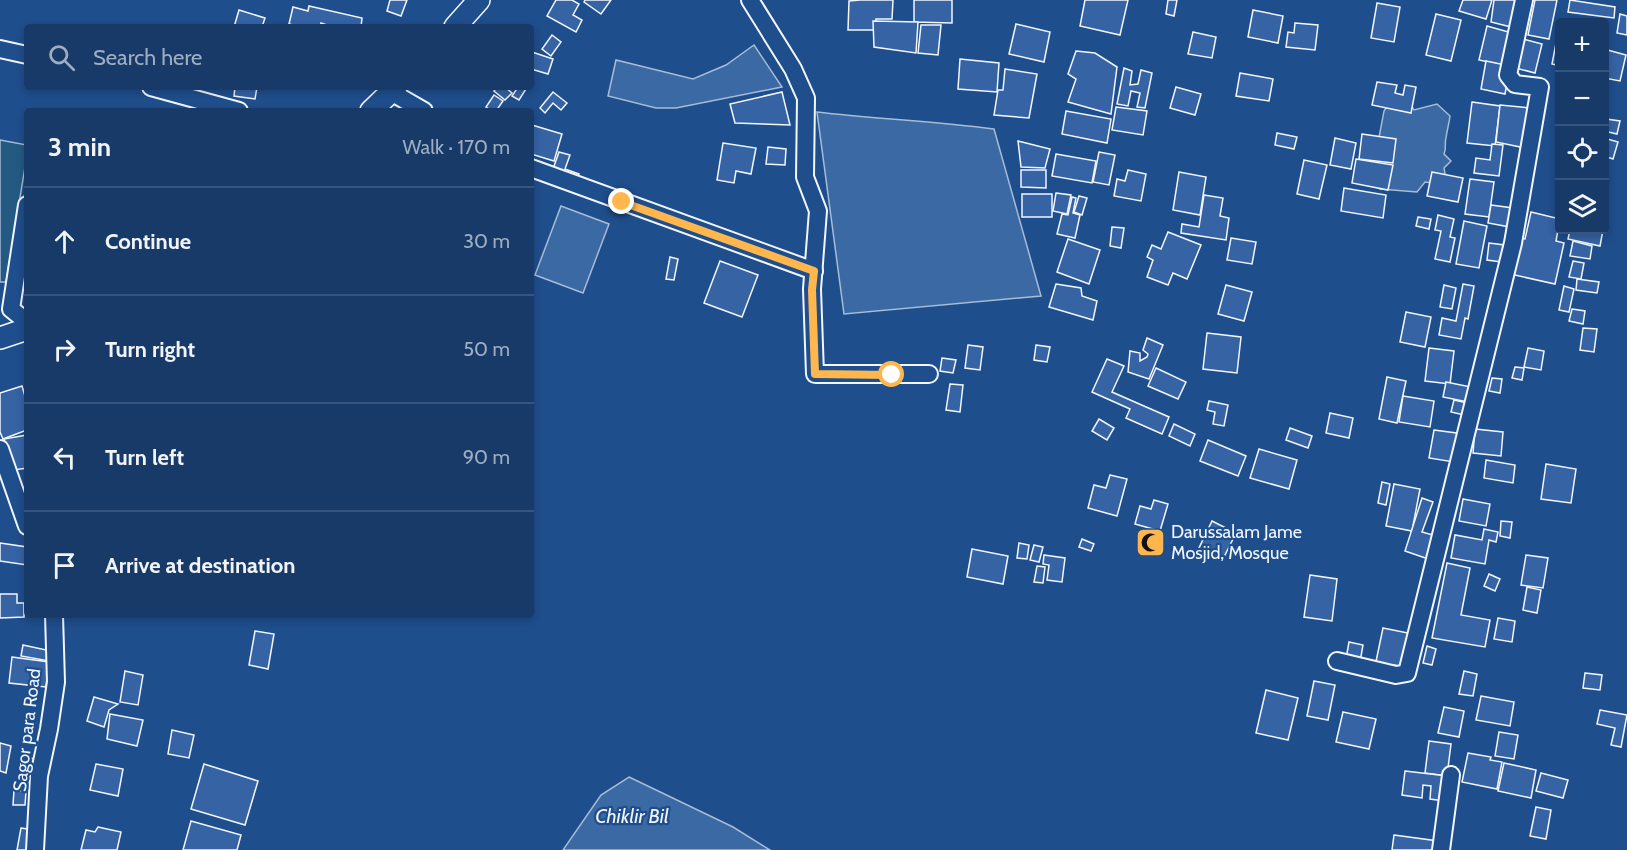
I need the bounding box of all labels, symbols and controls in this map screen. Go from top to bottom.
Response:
map controls [1555,18,1609,234]
button: + [1555,18,1609,72]
search box [24,24,534,90]
icon: search [45,41,78,74]
text: Search here [93,44,202,71]
button: − [1555,72,1609,126]
button: locate [1555,126,1609,180]
text: 3 min [48,131,111,163]
text: Walk · 170 m [402,135,510,159]
button: layers [1555,180,1609,234]
route end [608,188,634,214]
icon: ahead [48,225,81,258]
text: Continue [105,228,191,255]
text: 30 m [463,229,510,253]
icon: right [48,333,81,366]
text: Turn right [105,336,195,363]
text: 50 m [463,337,510,361]
route start [878,361,904,387]
icon: left [48,441,81,474]
text: Turn left [105,444,184,471]
text: 90 m [463,445,510,469]
place label: Darussalam Jame Mosjid, Mosque [1171,521,1302,564]
mosque icon: Darussalam Jame Mosjid, Mosque [1134,526,1166,558]
icon: arrive [48,549,81,582]
text: Arrive at destination [105,552,295,579]
street label: Sagor para Road [9,667,45,793]
water label: Chiklir Bil [595,804,669,828]

